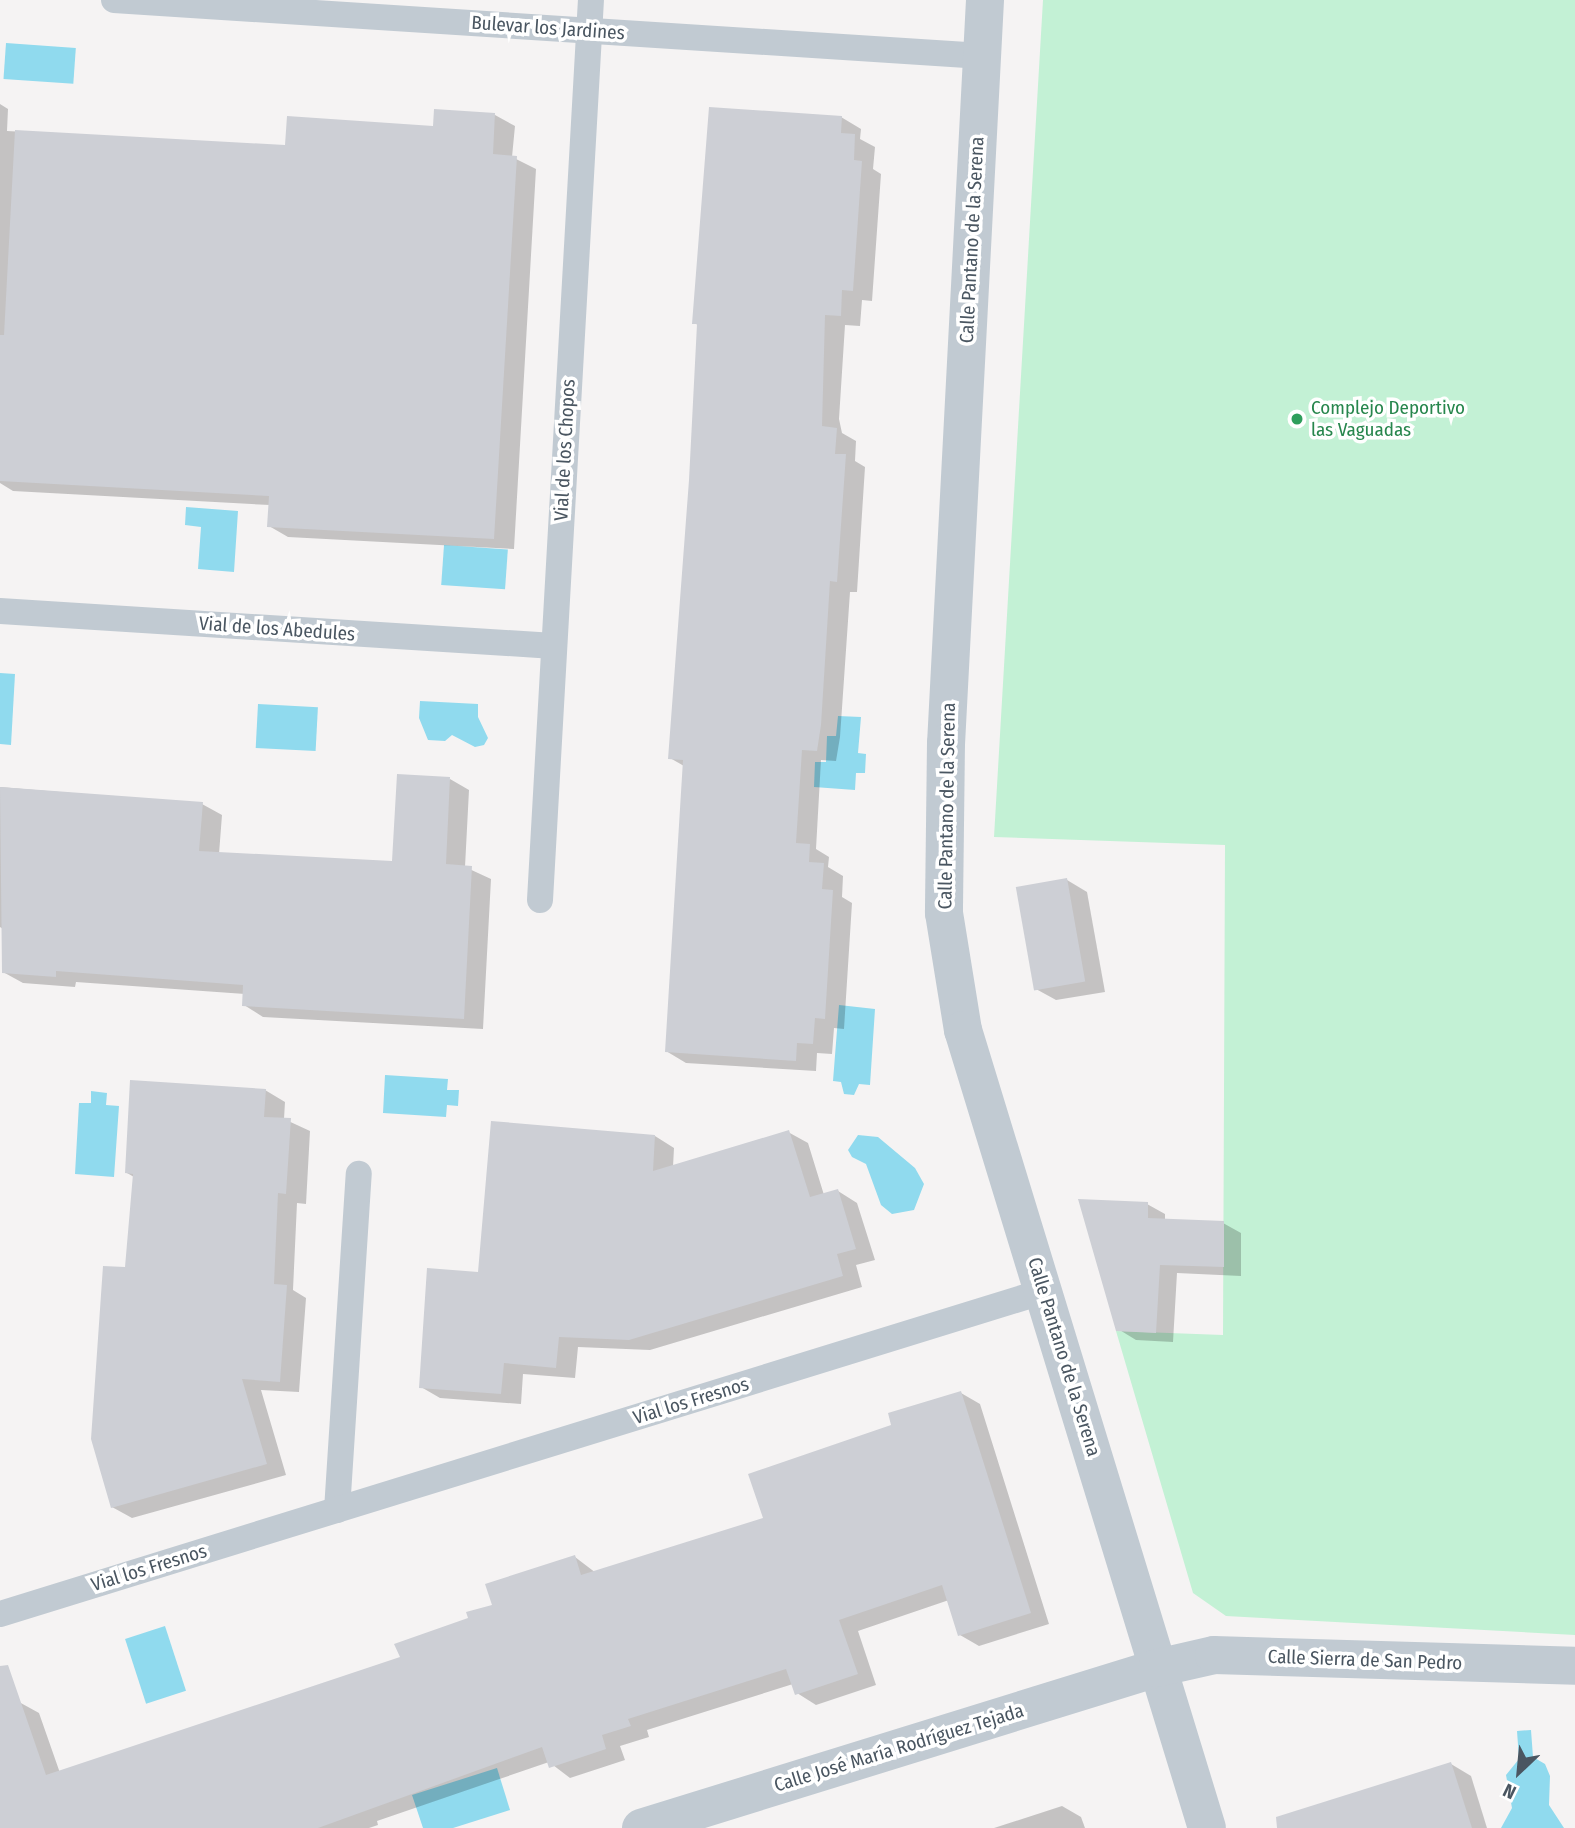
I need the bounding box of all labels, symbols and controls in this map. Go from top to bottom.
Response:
street label: Bulevar los Jardines [471,11,625,45]
street label: Calle Pantano de la Serena [955,136,989,344]
street label: Vial de los Chopos [550,378,580,522]
place label: Complejo Deportivo las Vaguadas [1311,397,1465,441]
marker: Complejo Deportivo las Vaguadas [1289,411,1305,427]
street label: Vial de los Abedules [198,612,356,646]
street label: Calle Pantano de la Serena [934,702,960,910]
street label: Calle Pantano de la Serena [1023,1255,1105,1459]
street label: Vial los Fresnos [630,1373,752,1429]
street label: Vial los Fresnos [88,1540,210,1596]
street label: Calle Sierra de San Pedro [1267,1645,1463,1675]
street label: Calle José María Rodríguez Tejada [771,1699,1027,1797]
north arrow [1484,1737,1554,1807]
text: N [1499,1778,1520,1804]

